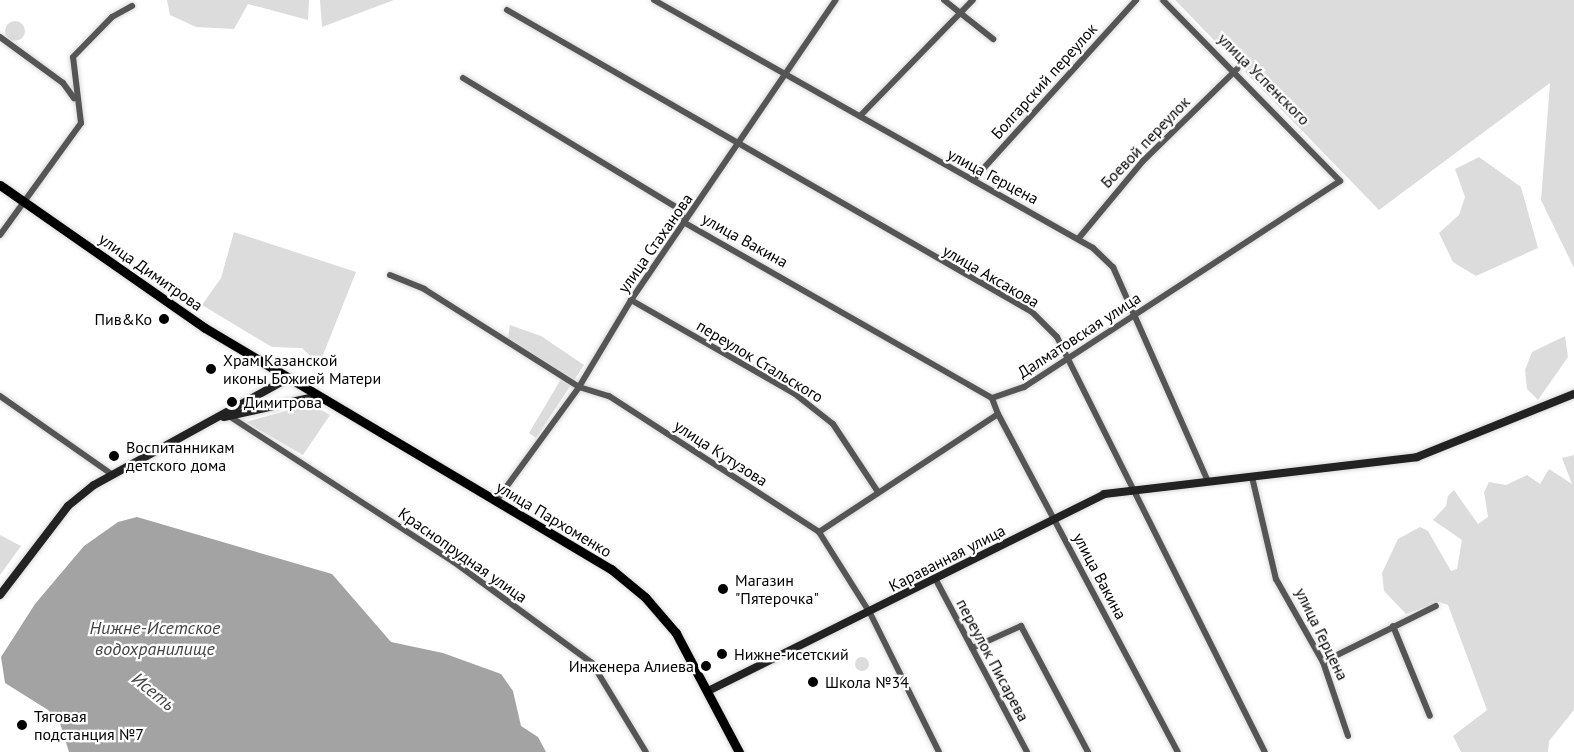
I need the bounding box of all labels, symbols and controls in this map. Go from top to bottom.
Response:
street label: Болгарский переулок [987,19,1101,143]
street label: улица Успенского [1214,29,1314,129]
street label: Боевой переулок [1096,92,1194,192]
street label: улица Герцена [944,144,1042,208]
street label: улица Стаханова [614,190,696,296]
street label: улица Вакина [699,209,791,271]
street label: улица Димитрова [95,229,207,315]
street label: улица Аксакова [939,240,1043,312]
street label: Далматовская улица [1014,288,1144,382]
place label: Пив&Ко [94,309,152,329]
marker: Пив&Ко [157,312,171,326]
street label: переулок Стальского [693,316,827,406]
place label: Храм Казанской иконы Божией Матери [223,350,381,388]
marker: Храм Казанской иконы Божией Матери [204,362,218,376]
place label: Димитрова [244,392,322,412]
marker: Димитрова [225,395,239,409]
street label: улица Кутузова [671,416,771,490]
place label: Воспитанникам детского дома [126,437,235,475]
marker: Воспитанникам детского дома [107,449,121,463]
street label: улица Пархоменко [493,477,615,561]
street label: Краснопрудная улица [395,503,531,607]
street label: Караванная улица [886,520,1008,596]
street label: улица Вакина [1069,529,1131,623]
place label: Магазин "Пятерочка" [735,570,819,608]
marker: Магазин "Пятерочка" [716,582,730,596]
street label: улица Герцена [1291,585,1353,683]
street label: переулок Писарева [953,595,1033,725]
water label: Нижне-Исетское водохранилище [90,618,220,660]
place label: Нижне-исетский [734,644,849,664]
marker: Нижне-исетский [715,647,729,661]
place label: Инженера Алиева [568,656,694,676]
marker: Инженера Алиева [699,659,713,673]
water label: Исеть [127,668,179,716]
place label: Школа №34 [825,672,909,692]
marker: Школа №34 [806,675,820,689]
place label: Тяговая подстанция №7 [34,706,144,744]
marker: Тяговая подстанция №7 [15,718,29,732]

